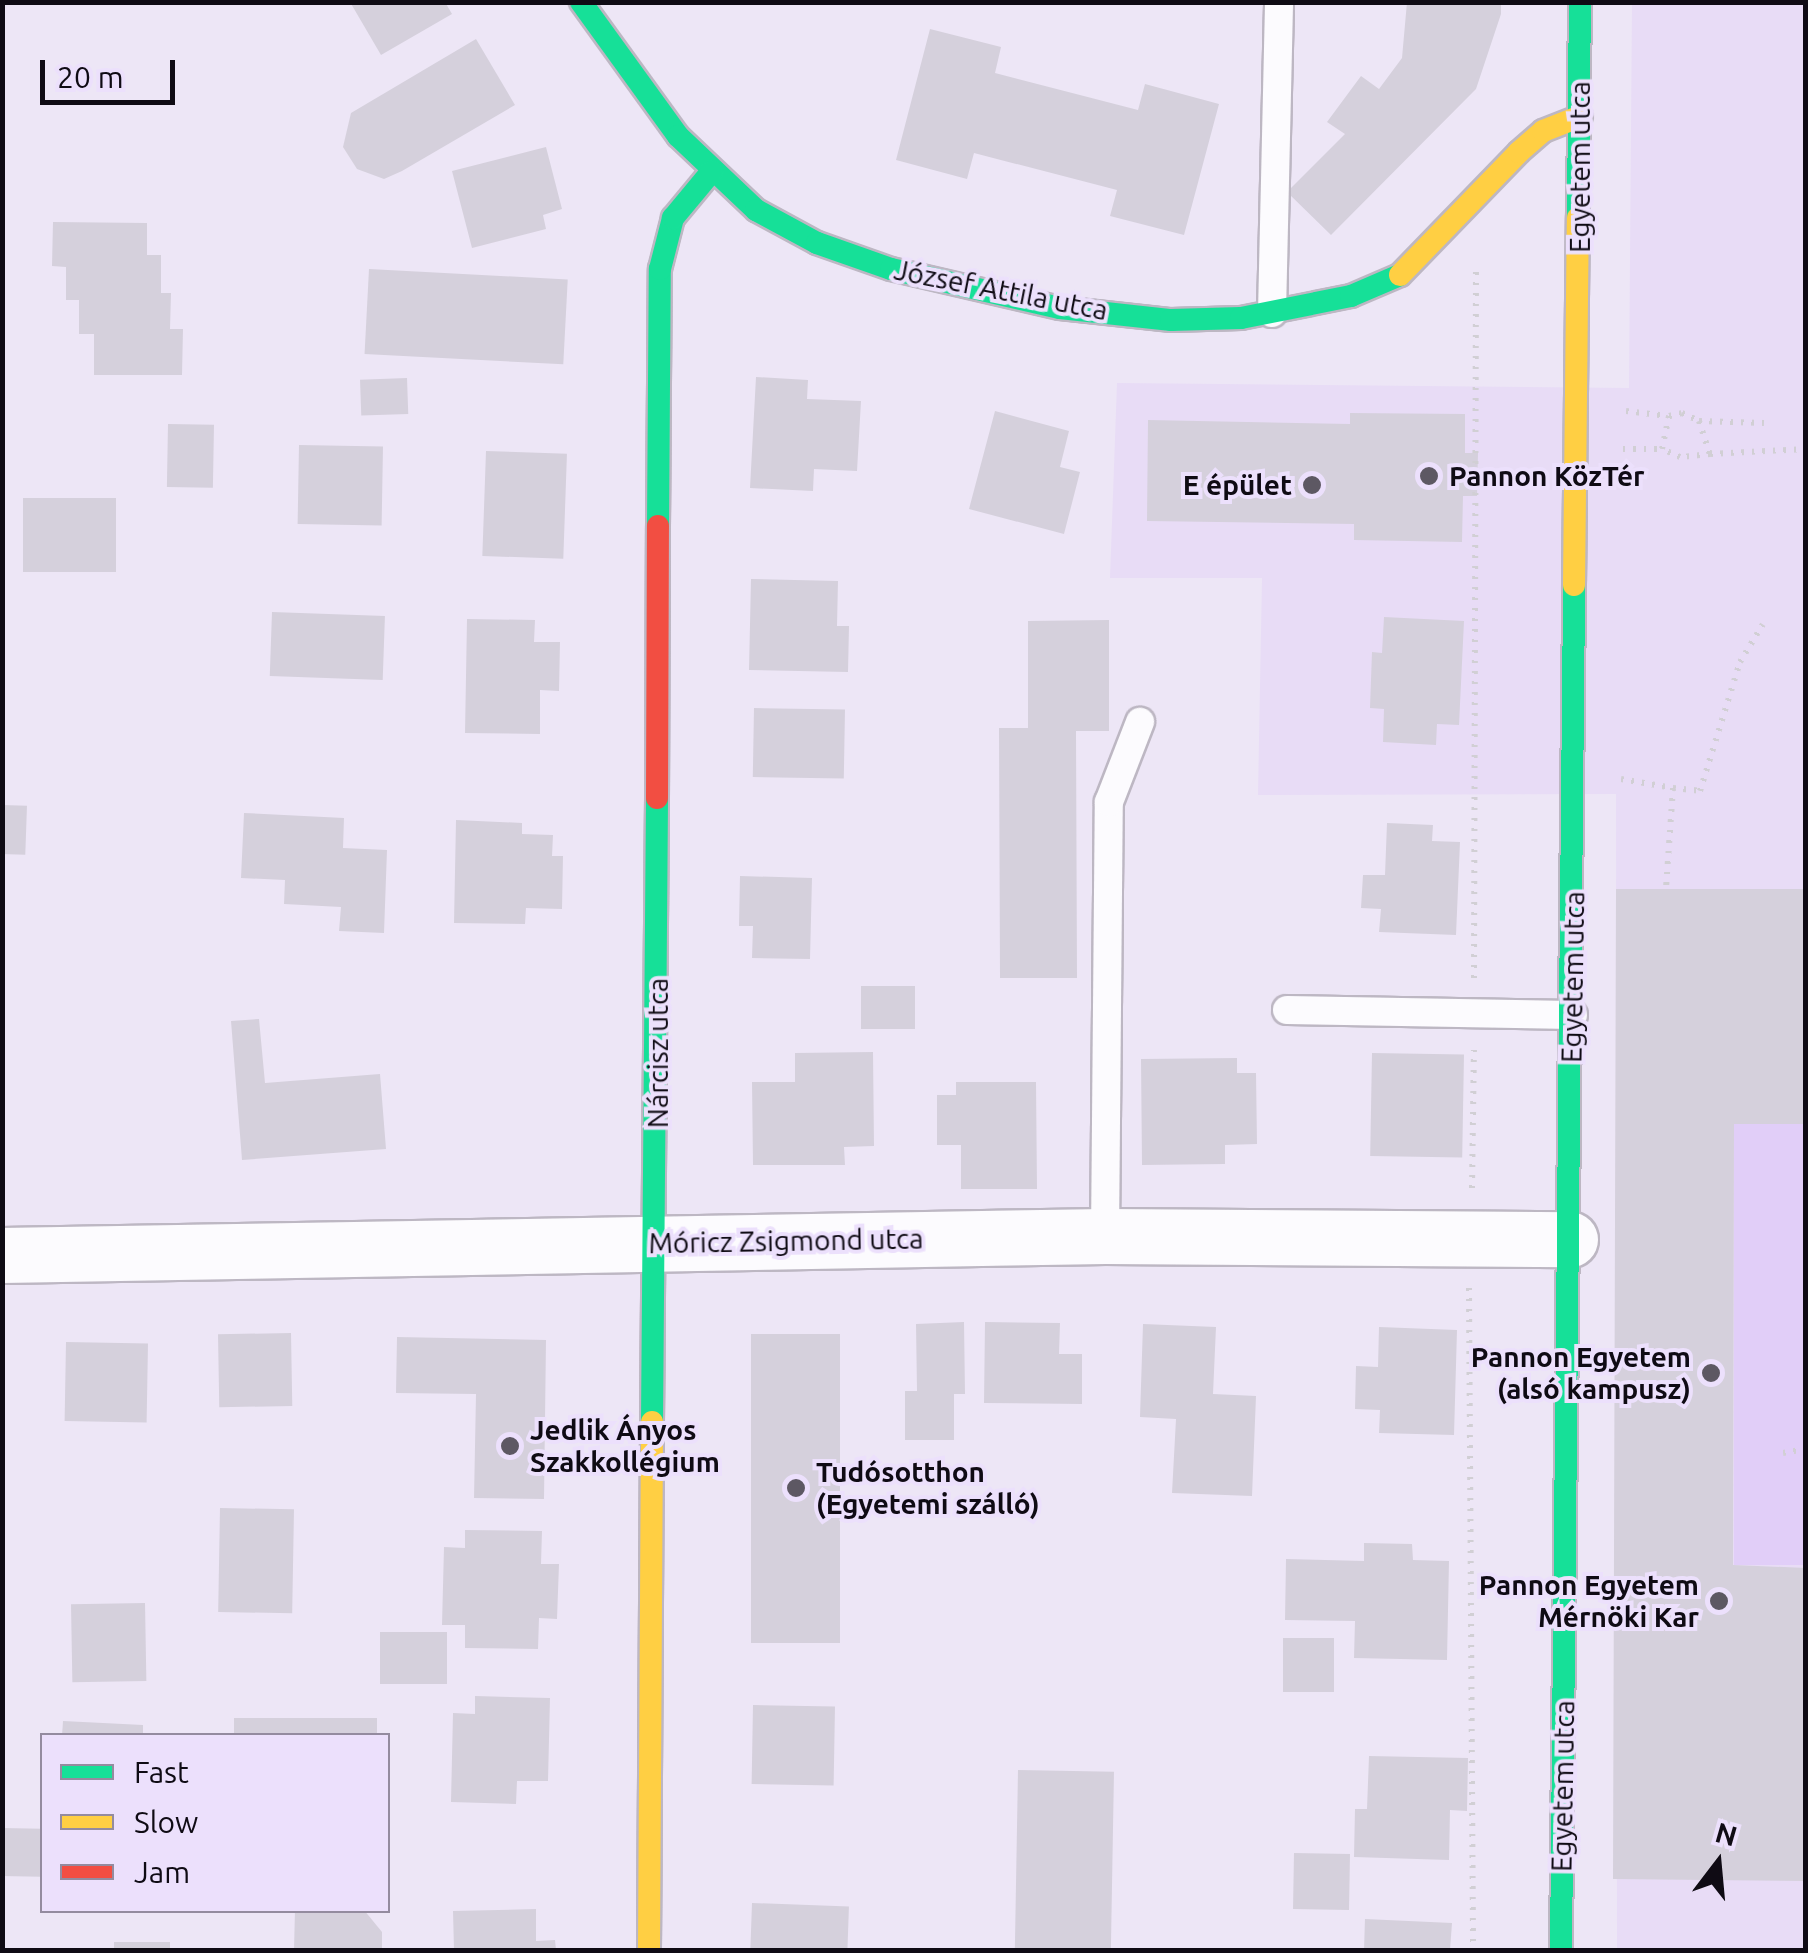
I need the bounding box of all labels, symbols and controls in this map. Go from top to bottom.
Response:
scale bar [45,40,180,102]
text: 20 m [57,60,124,94]
street label: Egyetem utca [1563,81,1597,253]
street label: József Attila utca [891,253,1111,327]
place label: Pannon KözTér [1449,459,1645,493]
marker: Pannon KözTér [1418,465,1440,487]
place label: E épület [1183,468,1292,502]
marker: E épület [1301,474,1323,496]
street label: Egyetem utca [1555,891,1591,1063]
street label: Nárcisz utca [641,978,675,1128]
street label: Móricz Zsigmond utca [648,1222,924,1260]
place label: Pannon Egyetem (alsó kampusz) [1471,1340,1691,1406]
marker: Pannon Egyetem (alsó kampusz) [1700,1362,1722,1384]
place label: Jedlik Ányos Szakkollégium [530,1413,720,1479]
marker: Jedlik Ányos Szakkollégium [499,1435,521,1457]
place label: Tudósotthon (Egyetemi szálló) [816,1455,1040,1521]
marker: Tudósotthon (Egyetemi szálló) [785,1477,807,1499]
place label: Pannon Egyetem Mérnöki Kar [1479,1568,1699,1634]
marker: Pannon Egyetem Mérnöki Kar [1708,1590,1730,1612]
street label: Egyetem utca [1545,1700,1581,1872]
legend [40,1733,390,1913]
text: Fast [134,1755,189,1789]
text: Slow [134,1805,198,1839]
north arrow [1668,1813,1768,1913]
text: N [1712,1816,1741,1851]
text: Jam [134,1855,190,1889]

